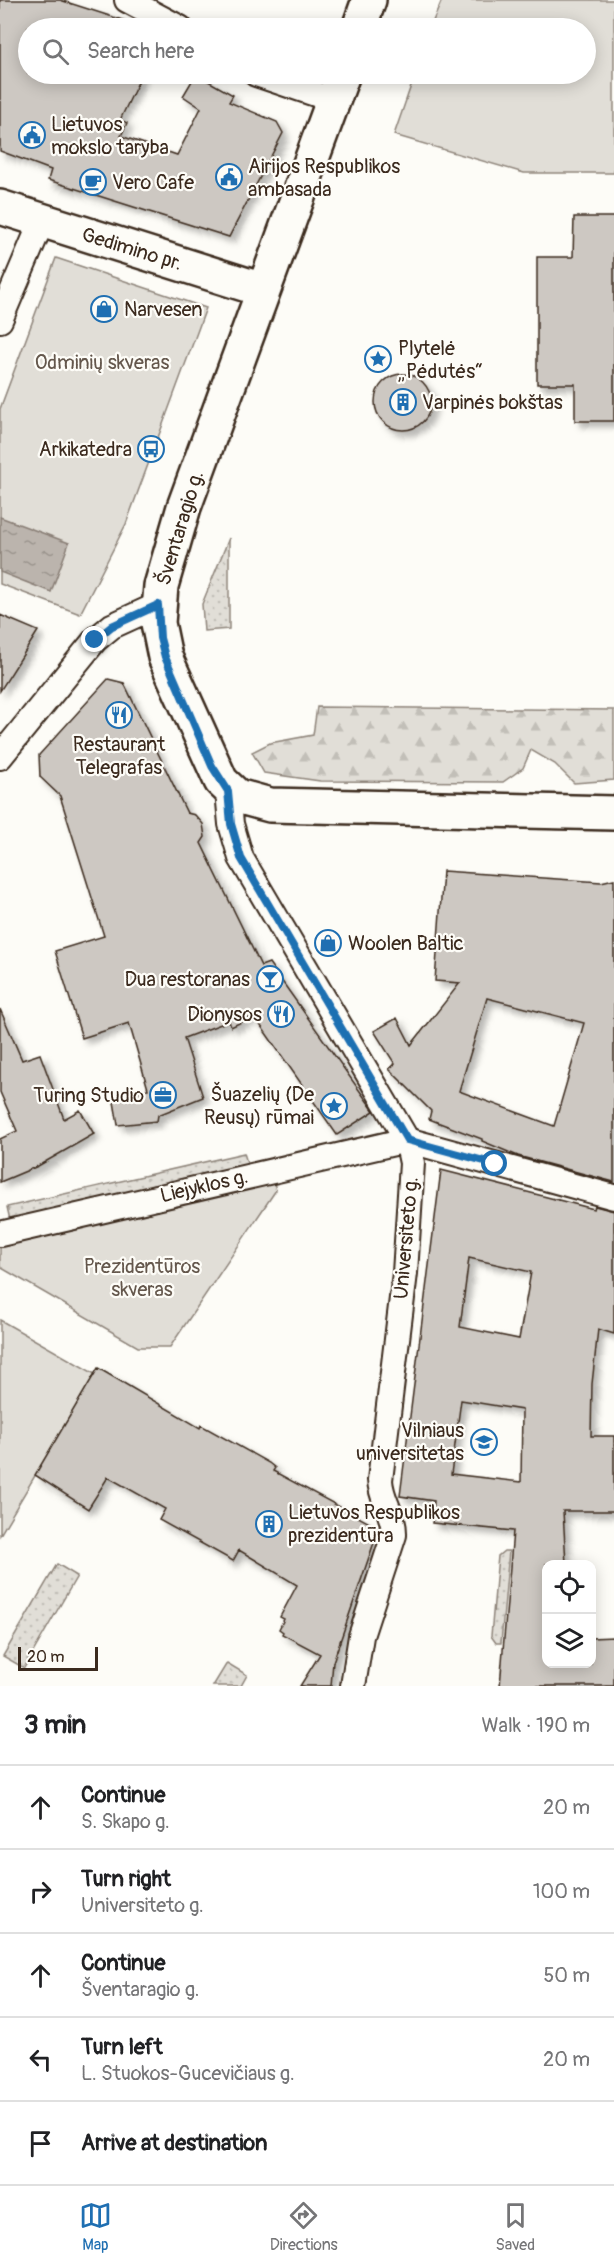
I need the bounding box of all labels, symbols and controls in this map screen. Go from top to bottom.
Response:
search box [18,18,596,84]
icon: search [39,35,72,68]
text: Search here [87,37,194,65]
place label: Lietuvos mokslo taryba [51,112,169,160]
public building icon: Lietuvos mokslo taryba [17,120,47,150]
place label: Airijos Respublikos ambasada [248,154,400,202]
public building icon: Airijos Respublikos ambasada [214,162,244,192]
cafe icon: Vero Cafe [78,167,108,197]
place label: Vero Cafe [112,170,194,195]
street label: Gedimino pr. [79,222,185,276]
shop icon: Narvesen [89,294,119,324]
place label: Narvesen [124,297,203,322]
place label: Plytelė „Pėdutės“ [398,336,483,384]
place icon: Plytelė „Pėdutės“ [363,344,393,374]
park label: Odminių skveras [35,350,169,375]
building icon: Varpinės bokštas [388,387,418,417]
place label: Varpinės bokštas [422,390,563,415]
bus stop icon: Arkikatedra [136,434,166,464]
place label: Arkikatedra [39,437,132,462]
street label: Šventaragio g. [150,467,209,588]
route end [81,626,107,652]
restaurant icon: Restaurant Telegrafas [104,700,134,730]
place label: Restaurant Telegrafas [73,732,166,780]
shop icon: Woolen Baltic [313,928,343,958]
place label: Woolen Baltic [348,931,464,956]
bar icon: Dua restoranas [255,964,285,994]
place label: Dua restoranas [124,967,250,992]
restaurant icon: Dionysos [266,999,296,1029]
place label: Dionysos [187,1002,262,1027]
office icon: Turing Studio [148,1080,178,1110]
place label: Šuazelių (De Reusų) rūmai [204,1081,314,1130]
place label: Turing Studio [33,1083,144,1108]
place icon: Šuazelių (De Reusų) rūmai [319,1091,349,1121]
route start [481,1150,507,1176]
street label: Liejyklos g. [158,1164,250,1208]
street label: Universiteto g. [388,1176,424,1300]
park label: Prezidentūros skveras [84,1254,200,1302]
place label: Vilniaus universitetas [356,1418,464,1466]
school or university icon: Vilniaus universitetas [469,1427,499,1457]
place label: Lietuvos Respublikos prezidentūra [288,1500,460,1548]
building icon: Lietuvos Respublikos prezidentūra [254,1509,284,1539]
map controls [542,1560,596,1668]
button: locate [542,1560,596,1614]
button: layers [542,1614,596,1668]
scale bar [18,1644,98,1672]
text: 20 m [27,1647,65,1667]
text: 3 min [24,1709,86,1741]
text: Walk · 190 m [482,1713,590,1738]
text: Continue [81,1781,165,1809]
icon: ahead [24,1791,57,1824]
text: 20 m [543,1795,590,1820]
text: S. Skapo g. [81,1809,170,1834]
text: Turn right [81,1865,171,1893]
icon: right [24,1875,57,1908]
text: 100 m [533,1879,590,1904]
text: Universiteto g. [81,1893,204,1918]
text: Continue [81,1949,165,1977]
icon: ahead [24,1959,57,1992]
text: 50 m [543,1963,590,1988]
text: Šventaragio g. [81,1977,199,2002]
text: Turn left [81,2033,163,2061]
icon: left [24,2043,57,2076]
text: 20 m [543,2047,590,2072]
text: L. Stuokos-Gucevičiaus g. [81,2061,295,2086]
icon: arrive [24,2127,57,2160]
text: Arrive at destination [81,2129,267,2157]
tab: Map [79,2199,112,2255]
tab: Directions [270,2199,338,2255]
tab: Saved [495,2199,535,2255]

